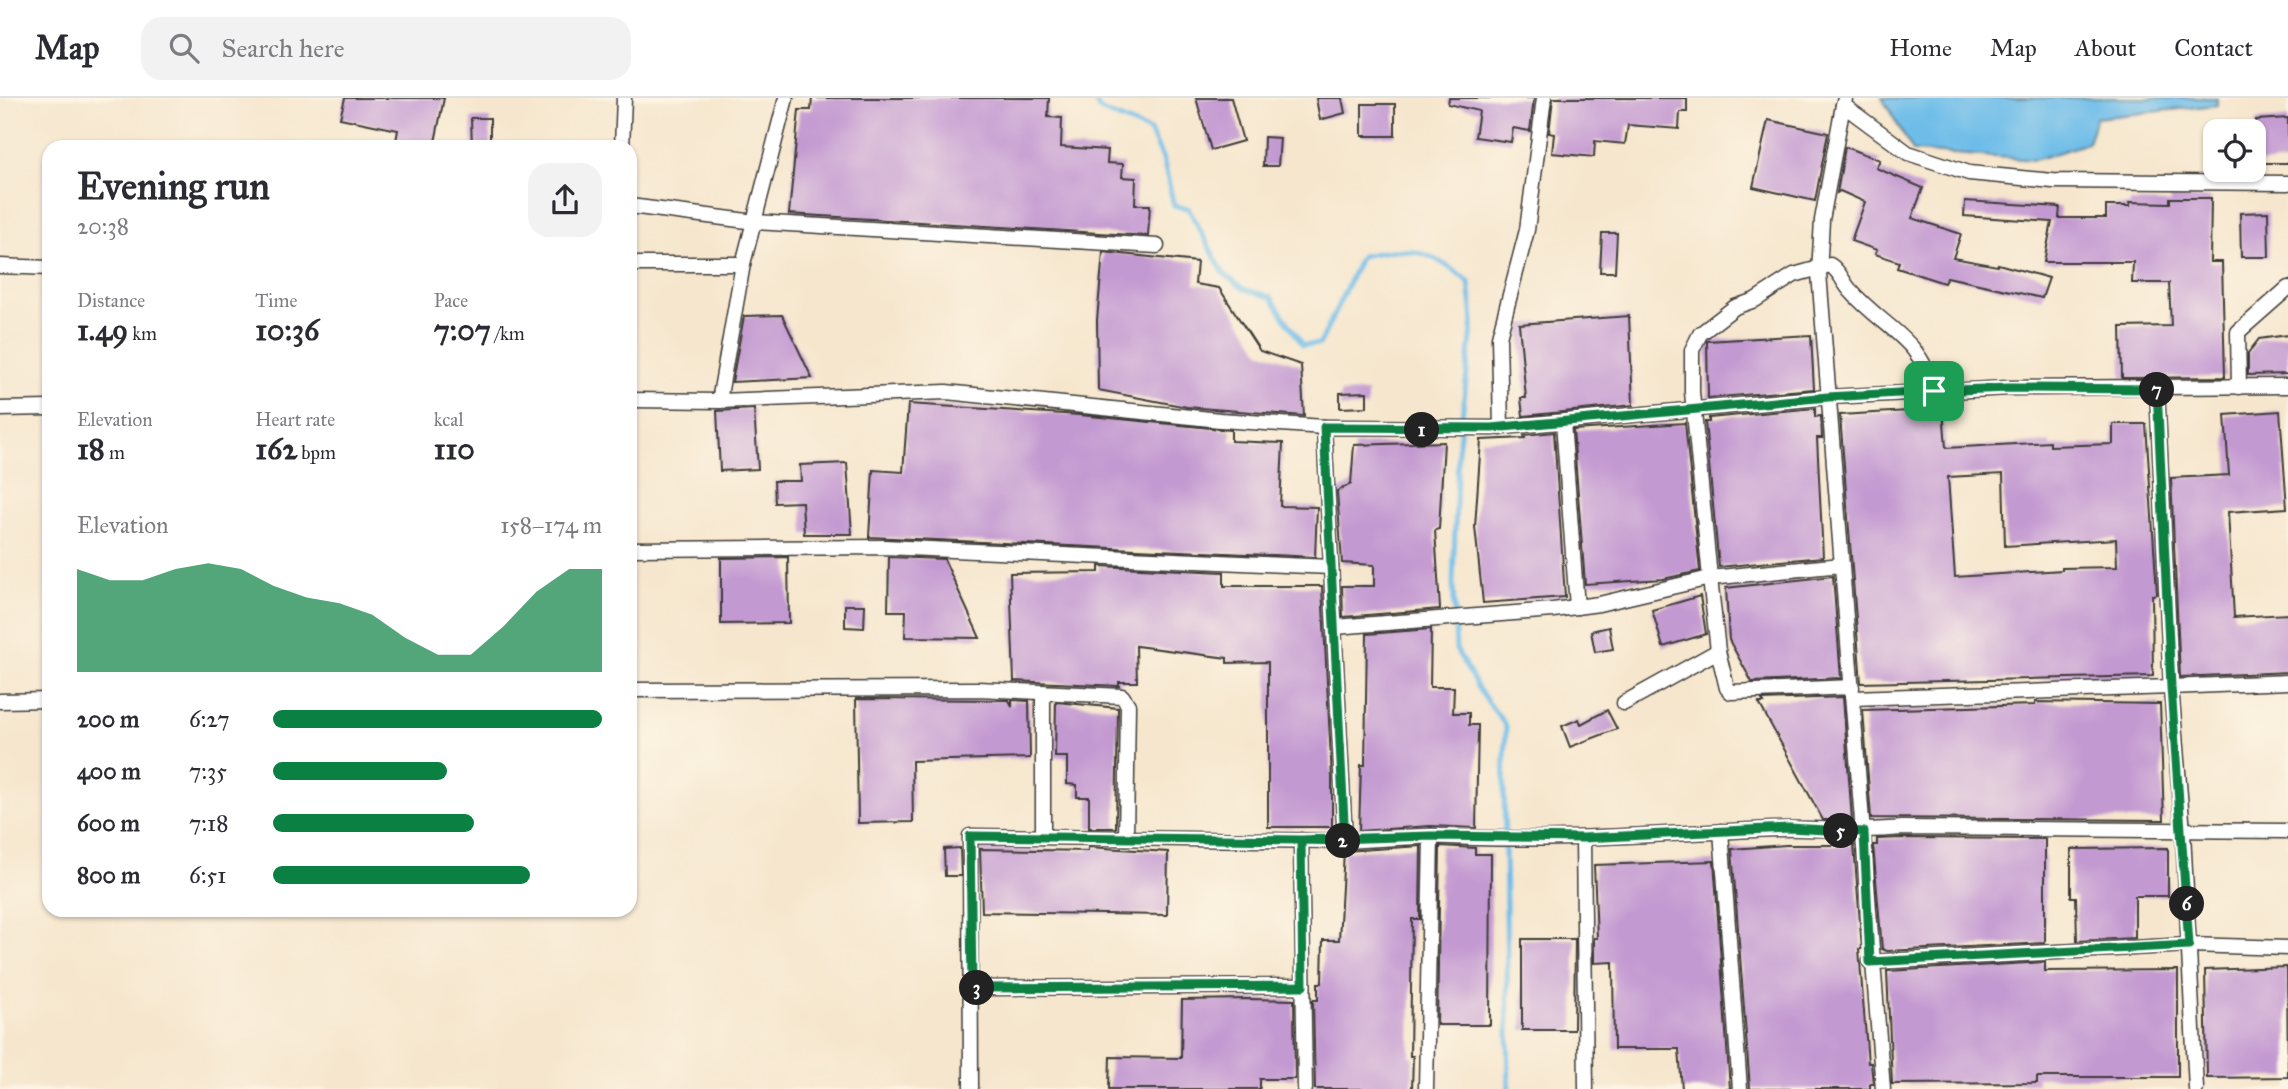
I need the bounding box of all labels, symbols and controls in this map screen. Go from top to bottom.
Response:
search box [141,17,631,80]
text: Map [35,28,99,68]
icon: search [165,29,203,67]
text: Search here [221,32,345,64]
text: Home [1889,33,1952,63]
text: Map [1990,33,2037,63]
text: About [2075,33,2136,63]
text: Contact [2174,33,2253,63]
map controls [2203,119,2266,182]
button: locate [2203,119,2266,182]
text: Evening run [77,163,270,209]
button: share [528,163,602,237]
text: 20:38 [77,212,129,240]
text: Distance [77,289,145,312]
text: Time [255,289,297,312]
text: Pace [434,289,468,312]
text: 1.49 [77,312,128,348]
text: 10:36 [255,312,319,348]
text: 7:07 [434,312,491,348]
text: km [128,322,157,345]
text: /km [491,322,525,345]
pin [1904,361,1964,421]
icon: arrive [1915,372,1953,410]
pin: 7 [2140,372,2174,408]
text: 7 [2151,378,2162,401]
text: Elevation [77,408,152,431]
text: Heart rate [255,408,335,431]
text: kcal [434,408,464,431]
pin: 1 [1404,412,1440,448]
text: 1 [1418,418,1425,441]
text: 18 [77,431,105,467]
text: 162 [255,431,297,467]
text: 110 [434,431,475,467]
text: m [105,441,125,464]
text: bpm [297,441,336,464]
text: Elevation [77,511,168,539]
text: 158–174 m [500,511,602,539]
text: 200 m [77,705,139,733]
text: 6:27 [189,705,230,733]
text: 400 m [77,757,141,785]
text: 7:35 [189,757,227,785]
text: 600 m [77,809,140,837]
text: 7:18 [189,809,228,837]
pin: 5 [1824,814,1858,848]
text: 5 [1836,819,1845,842]
pin: 2 [1326,824,1360,858]
text: 2 [1338,829,1347,852]
text: 800 m [77,861,140,889]
text: 6:51 [189,861,226,889]
pin: 6 [2170,886,2204,922]
text: 6 [2182,892,2191,915]
pin: 3 [960,970,995,1006]
text: 3 [973,976,980,999]

